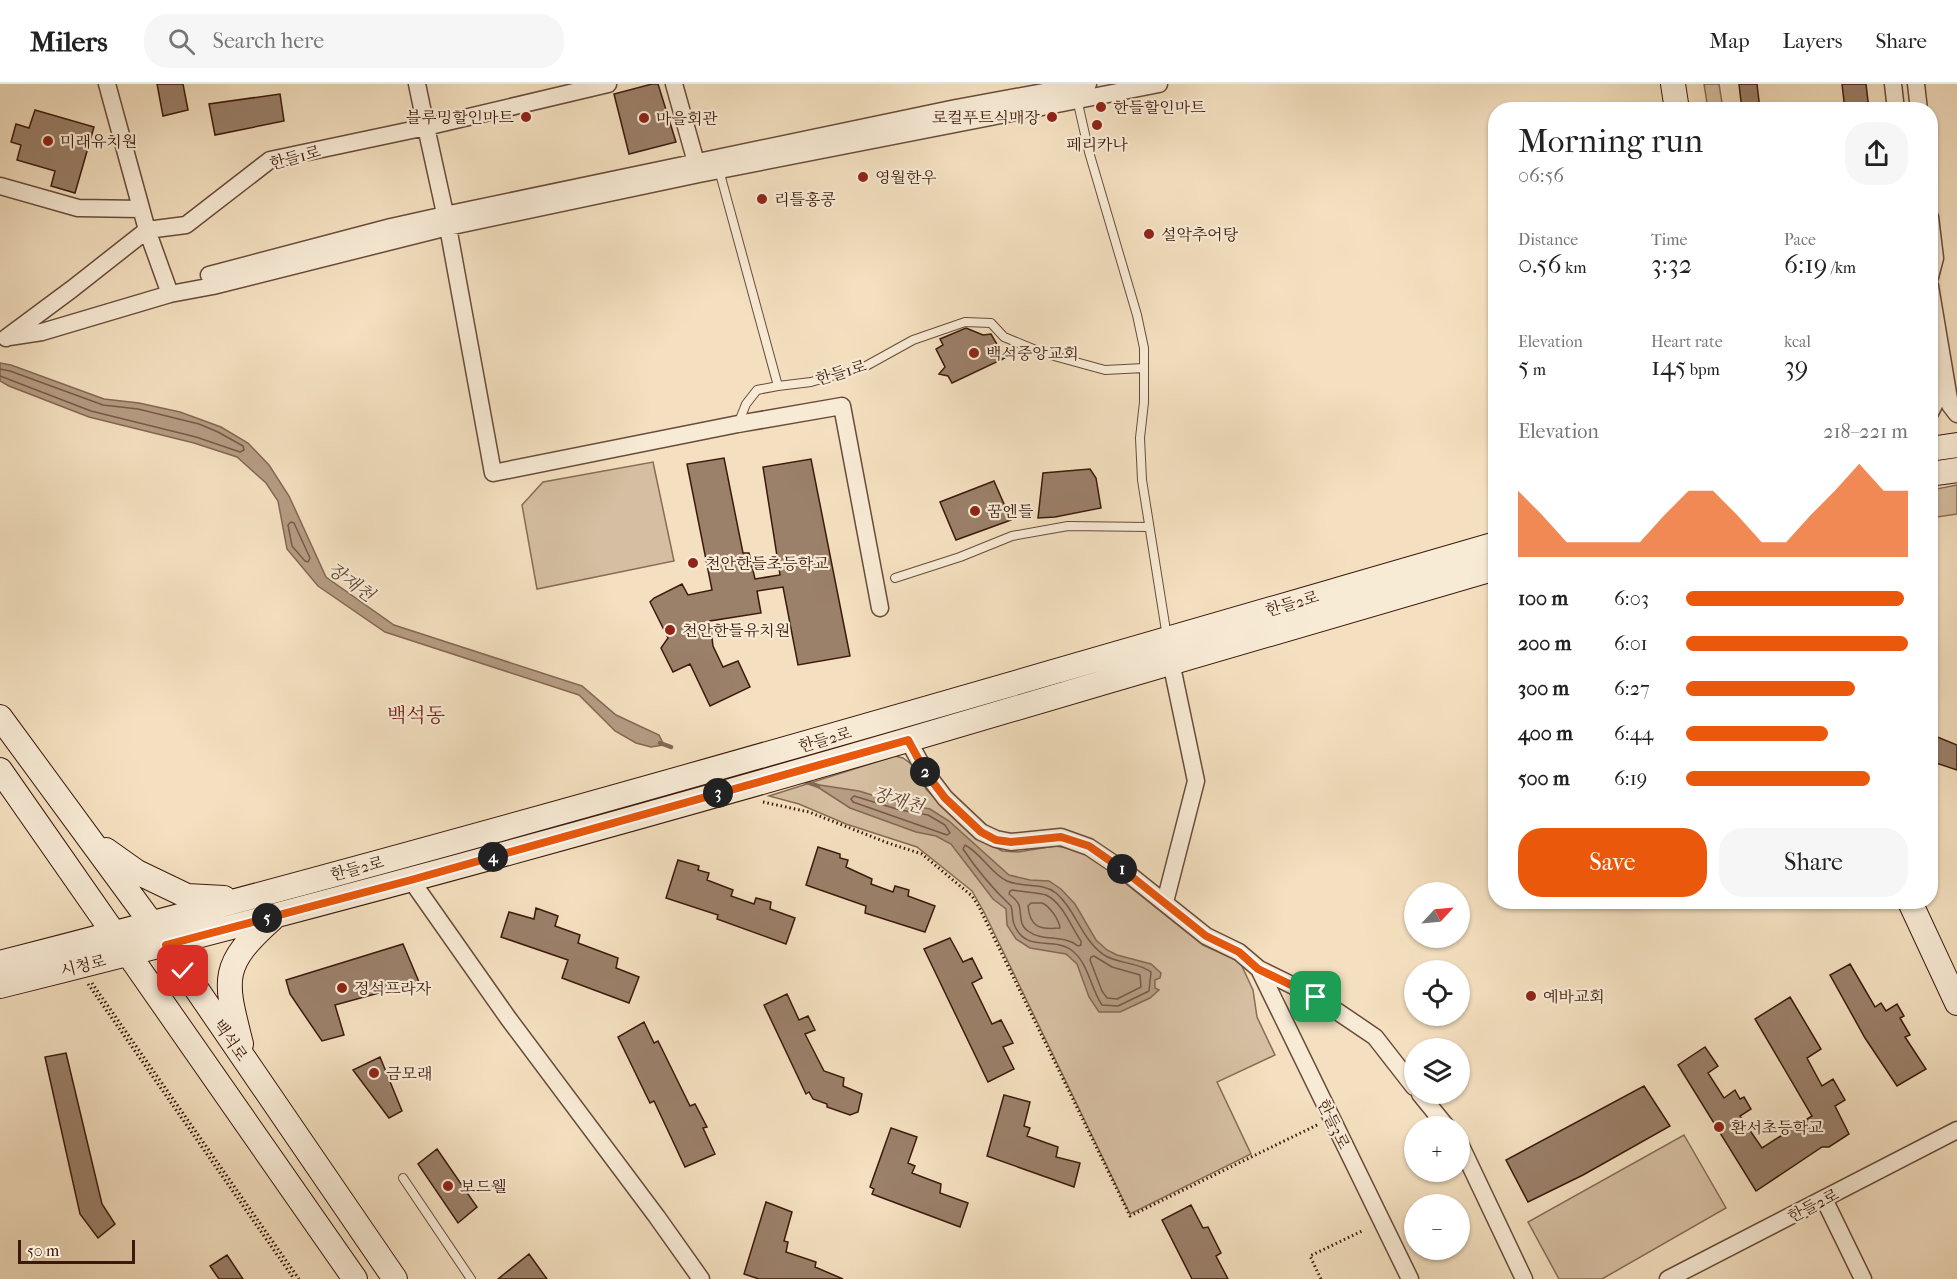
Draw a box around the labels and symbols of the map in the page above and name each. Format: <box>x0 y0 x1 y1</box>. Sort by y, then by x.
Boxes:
place label: 한들할인마트 <box>1113 98 1206 117</box>
marker: 한들할인마트 <box>1094 100 1108 114</box>
place label: 블루밍할인마트 <box>406 108 515 127</box>
place label: 로컬푸트식매장 <box>932 108 1041 127</box>
place label: 마을회관 <box>656 109 718 128</box>
marker: 블루밍할인마트 <box>519 110 533 124</box>
marker: 로컬푸트식매장 <box>1045 110 1059 124</box>
marker: 마을회관 <box>637 111 651 125</box>
marker: 페리카나 <box>1090 118 1104 132</box>
place label: 미래유치원 <box>60 132 137 151</box>
marker: 미래유치원 <box>41 134 55 148</box>
place label: 페리카나 <box>1066 135 1128 154</box>
street label: 한들1로 <box>268 141 323 173</box>
place label: 영월한우 <box>875 168 937 187</box>
marker: 영월한우 <box>856 170 870 184</box>
place label: 리틀홍콩 <box>774 190 836 209</box>
marker: 리틀홍콩 <box>755 192 769 206</box>
place label: 설악추어탕 <box>1161 225 1239 244</box>
marker: 설악추어탕 <box>1142 227 1156 241</box>
place label: 백석중앙교회 <box>986 344 1079 363</box>
marker: 백석중앙교회 <box>967 346 981 360</box>
street label: 한들1로 <box>813 356 869 389</box>
place label: 꿈엔들 <box>987 502 1034 521</box>
marker: 꿈엔들 <box>968 504 982 518</box>
place label: 천안한들초등학교 <box>705 554 829 573</box>
marker: 천안한들초등학교 <box>686 556 700 570</box>
water label: 장재천 <box>323 559 379 607</box>
street label: 한들2로 <box>1263 587 1322 620</box>
place label: 천안한들유치원 <box>682 621 790 640</box>
marker: 천안한들유치원 <box>663 623 677 637</box>
district label: 백석동 <box>387 704 445 727</box>
street label: 한들2로 <box>796 723 855 756</box>
pin: 2 <box>910 757 940 787</box>
pin: 3 <box>703 778 733 808</box>
water label: 장재천 <box>870 783 927 818</box>
pin: 4 <box>478 842 508 872</box>
street label: 한들2로 <box>328 852 386 885</box>
pin: 1 <box>1107 854 1137 884</box>
north arrow <box>1404 882 1470 948</box>
pin: 5 <box>252 903 282 933</box>
pin <box>157 945 208 996</box>
street label: 시청로 <box>58 951 108 980</box>
pin <box>1290 971 1341 1022</box>
place label: 정석프라자 <box>354 979 432 998</box>
marker: 정석프라자 <box>335 981 349 995</box>
place label: 예바교회 <box>1543 987 1605 1006</box>
marker: 예바교회 <box>1524 989 1538 1003</box>
street label: 백석로 <box>210 1016 252 1065</box>
place label: 금모래 <box>386 1064 432 1083</box>
marker: 금모래 <box>367 1066 381 1080</box>
street label: 한들3로 <box>1313 1096 1354 1153</box>
place label: 환서초등학교 <box>1731 1118 1824 1137</box>
marker: 환서초등학교 <box>1712 1120 1726 1134</box>
place label: 보드웰 <box>460 1177 506 1196</box>
marker: 보드웰 <box>441 1179 455 1193</box>
street label: 한들2로 <box>1785 1184 1842 1226</box>
scale bar <box>18 1237 135 1264</box>

